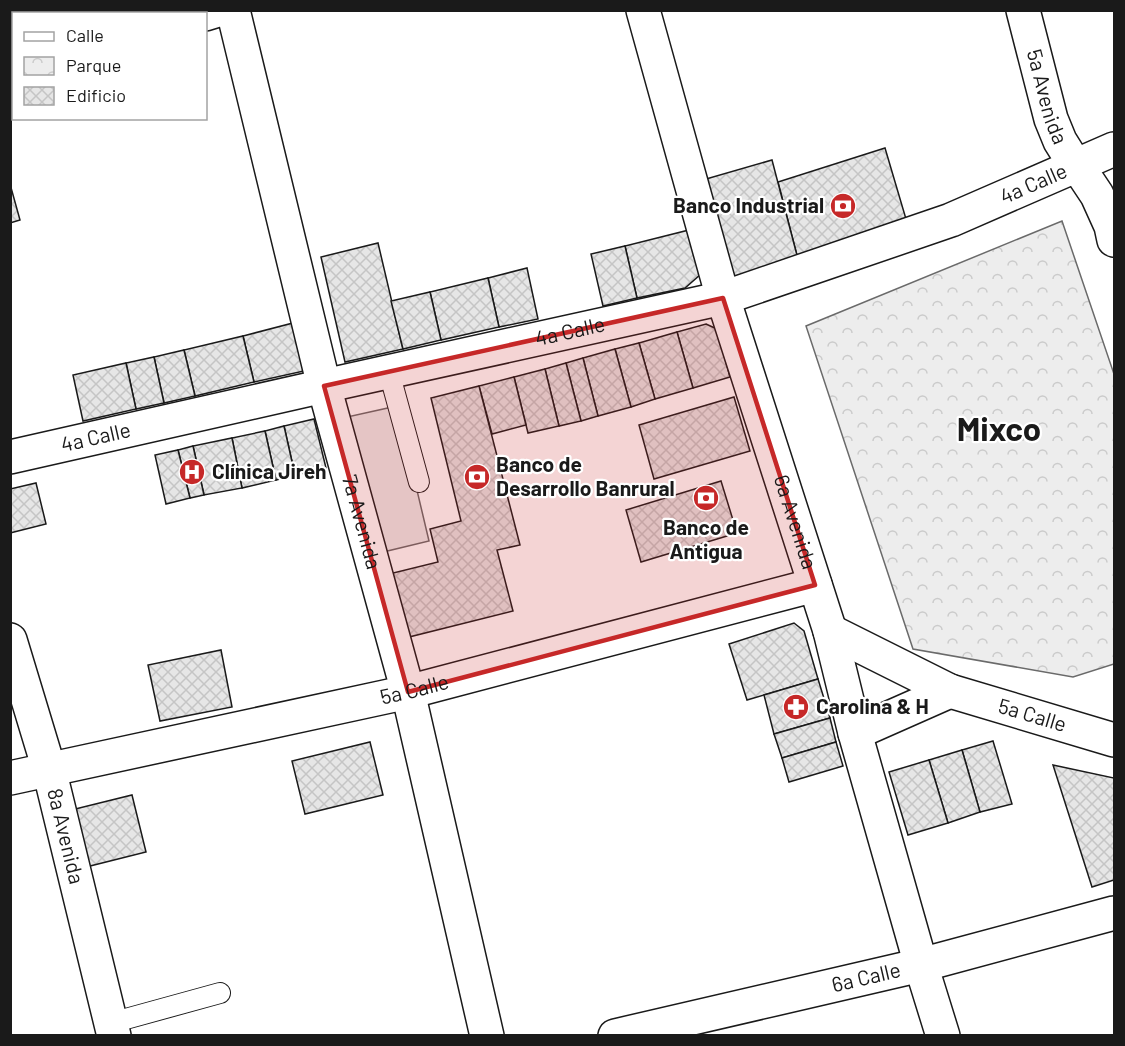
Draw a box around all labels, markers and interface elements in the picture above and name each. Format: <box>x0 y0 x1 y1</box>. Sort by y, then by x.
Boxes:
legend <box>12 12 207 120</box>
text: Calle <box>66 24 104 46</box>
street label: 5a Avenida <box>1023 46 1074 147</box>
text: Parque <box>66 54 121 76</box>
text: Edificio <box>66 84 126 106</box>
street label: 4a Calle <box>996 157 1070 208</box>
bank icon: Banco Industrial <box>828 191 858 221</box>
place label: Banco Industrial <box>673 192 824 217</box>
street label: 4a Calle <box>533 310 607 350</box>
district label: Mixco <box>957 408 1041 448</box>
street label: 4a Calle <box>58 416 133 456</box>
place label: Banco de Desarrollo Banrural <box>496 451 675 500</box>
hospital icon: Clínica Jireh <box>177 457 207 487</box>
place label: Clínica Jireh <box>212 458 327 483</box>
bank icon: Banco de Desarrollo Banrural <box>462 462 492 492</box>
street label: 6a Avenida <box>770 471 823 572</box>
street label: 7a Avenida <box>338 472 388 572</box>
bank icon: Banco de Antigua <box>691 483 721 513</box>
place label: Banco de Antigua <box>663 514 749 563</box>
street label: 5a Calle <box>378 668 451 709</box>
pharmacy icon: Carolina & H <box>781 692 811 722</box>
street label: 5a Calle <box>996 692 1070 736</box>
place label: Carolina & H <box>816 693 929 718</box>
street label: 8a Avenida <box>43 785 91 886</box>
street label: 6a Calle <box>829 956 903 996</box>

